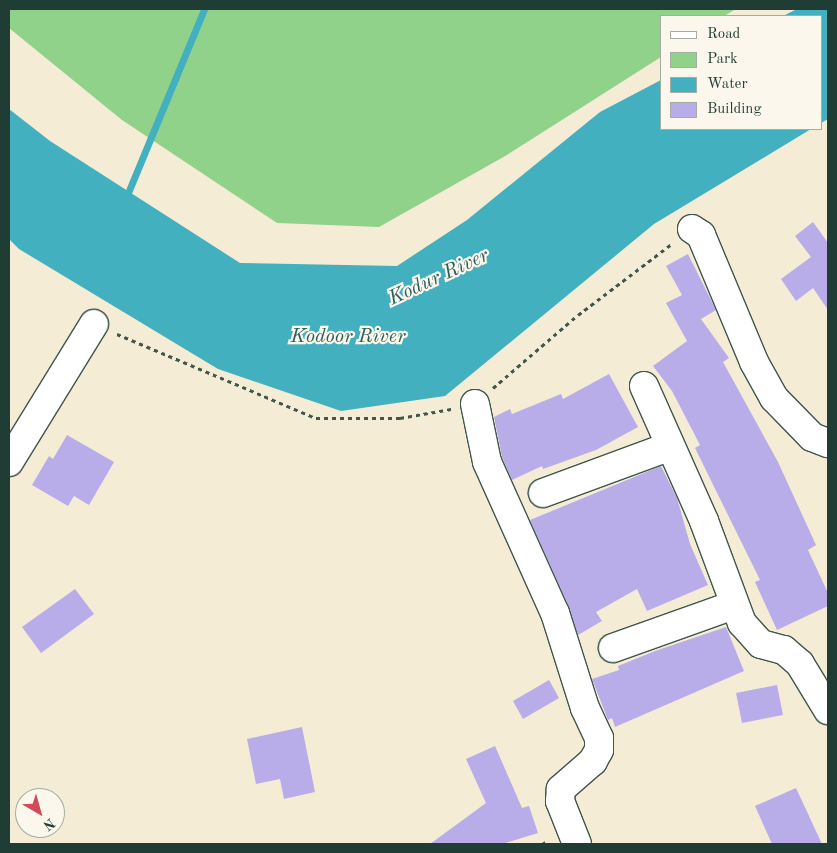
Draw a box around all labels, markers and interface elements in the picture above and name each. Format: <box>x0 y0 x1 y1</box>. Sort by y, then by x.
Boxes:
legend <box>660 15 822 130</box>
text: Road <box>707 27 740 42</box>
text: Park <box>707 52 738 67</box>
text: Water <box>707 77 748 92</box>
text: Building <box>707 102 762 117</box>
water label: Kodur River <box>385 244 493 312</box>
water label: Kodoor River <box>291 325 405 349</box>
north arrow <box>15 788 65 838</box>
text: N <box>40 815 57 833</box>

